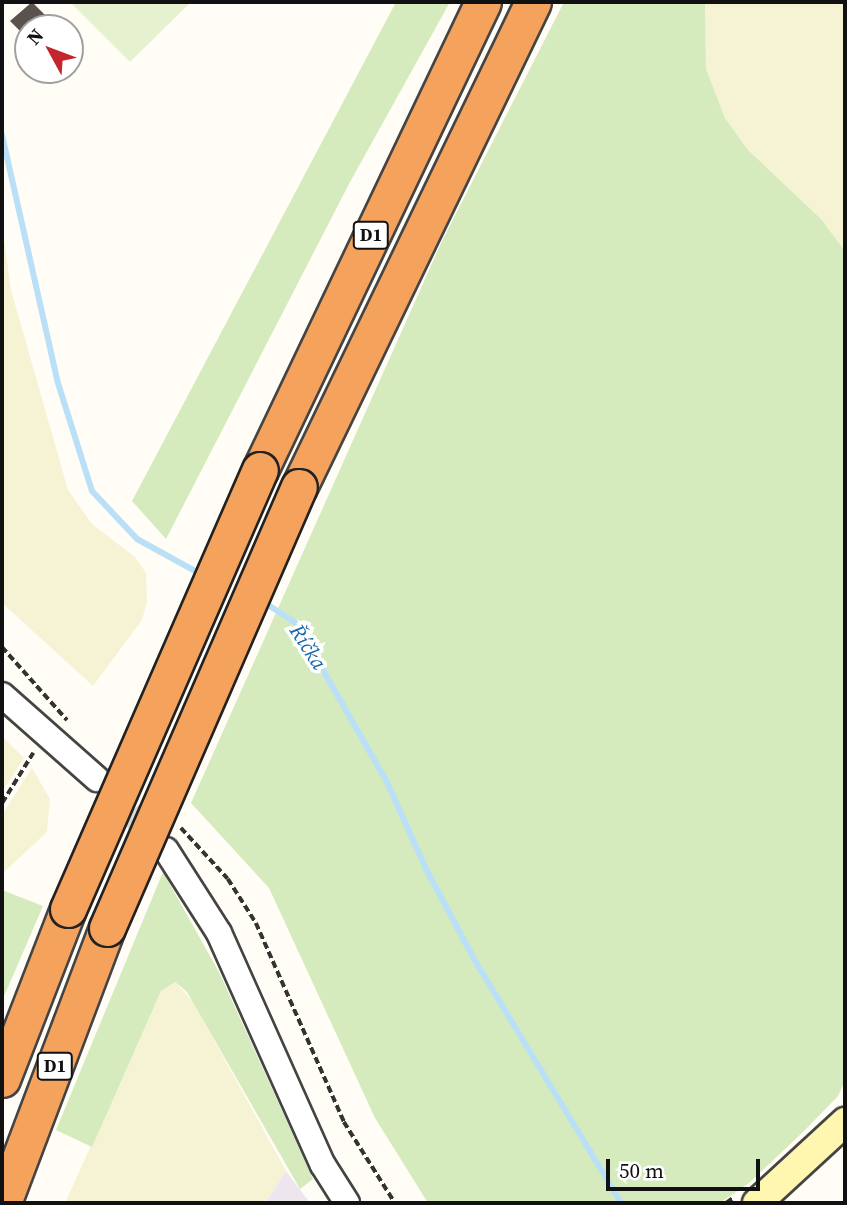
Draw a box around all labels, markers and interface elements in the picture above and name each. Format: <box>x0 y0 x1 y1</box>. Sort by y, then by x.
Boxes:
north arrow <box>14 14 84 84</box>
text: N <box>20 23 49 50</box>
road number: D1 <box>352 220 390 249</box>
water label: Říčka <box>284 620 332 674</box>
road number: D1 <box>36 1051 74 1080</box>
scale bar <box>609 1146 763 1190</box>
text: 50 m <box>619 1156 664 1185</box>

